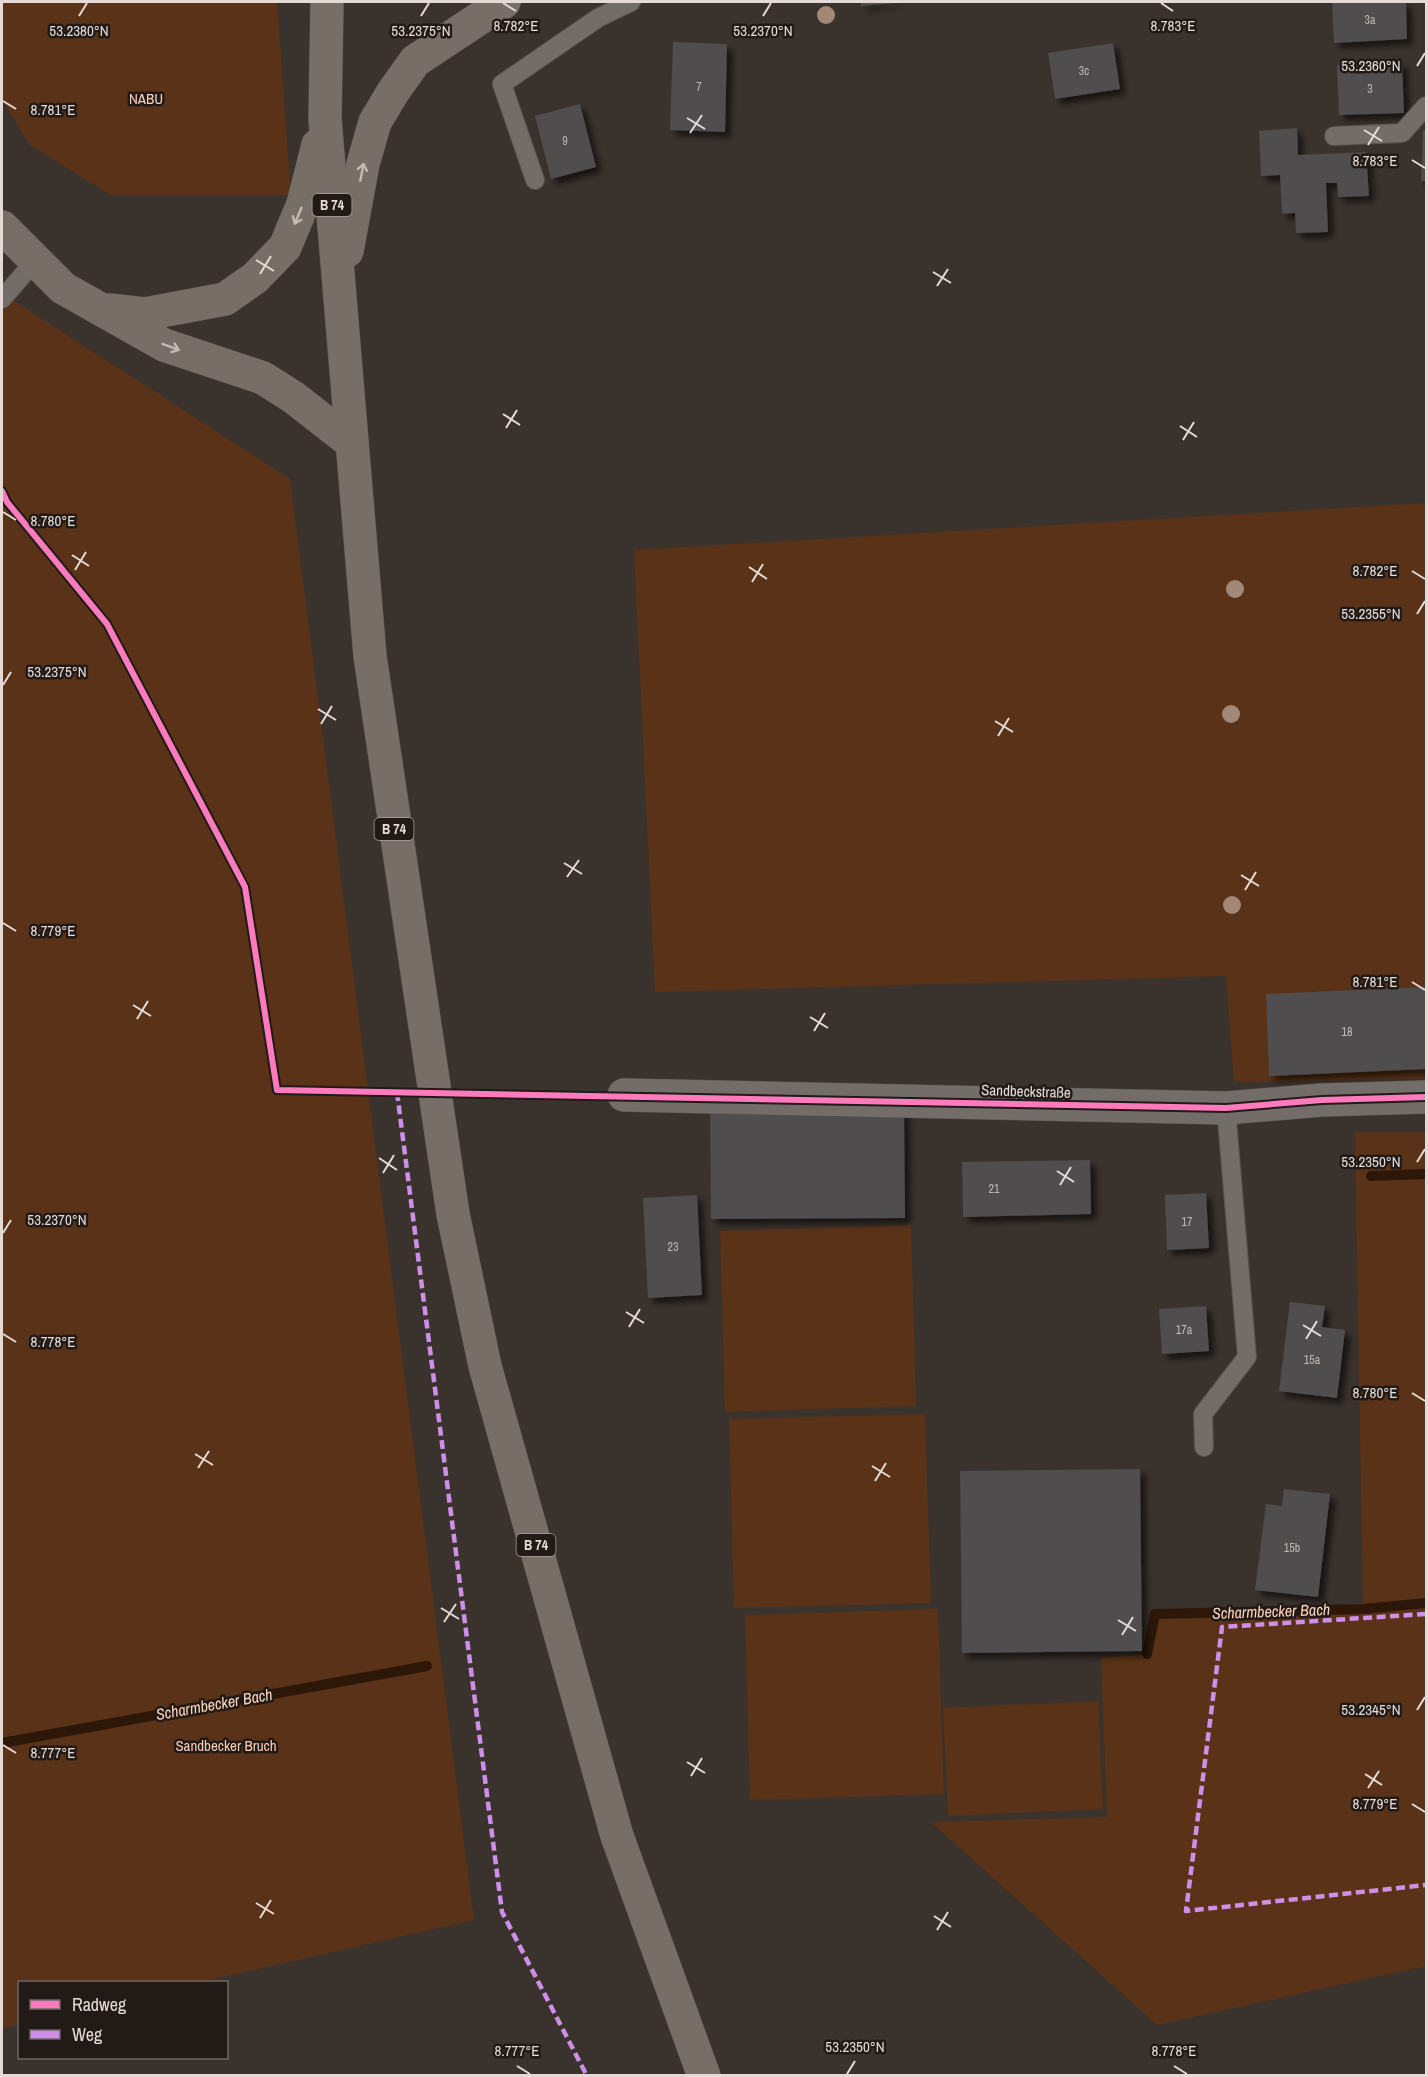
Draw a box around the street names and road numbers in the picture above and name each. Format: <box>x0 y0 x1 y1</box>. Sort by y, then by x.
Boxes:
road number: B 74 <box>312 194 352 216</box>
road number: B 74 <box>374 818 414 840</box>
street label: Sandbeckstraße <box>981 1079 1071 1103</box>
road number: B 74 <box>516 1534 556 1556</box>

